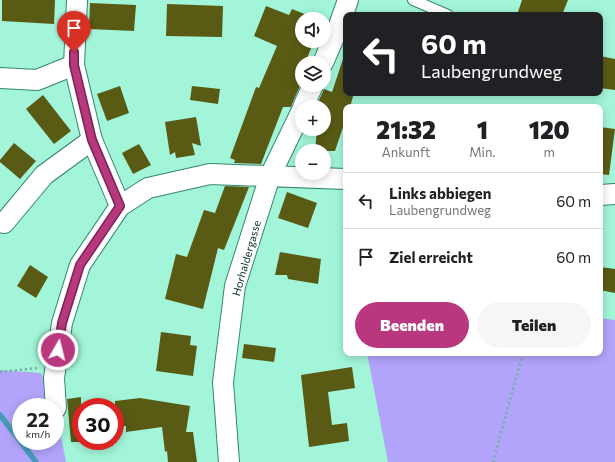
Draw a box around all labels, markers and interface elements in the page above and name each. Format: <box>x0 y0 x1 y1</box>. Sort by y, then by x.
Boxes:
pin <box>57 11 91 52</box>
map controls <box>295 12 331 180</box>
button: sound <box>295 12 331 48</box>
icon: arrive <box>63 17 85 39</box>
text: 60 m <box>421 26 487 60</box>
icon: left <box>355 28 407 80</box>
button: layers <box>295 56 331 92</box>
text: Laubengrundweg <box>421 60 562 82</box>
button: + <box>295 100 331 136</box>
text: 21:32 <box>376 115 436 144</box>
text: 1 <box>477 115 488 144</box>
text: 120 <box>529 115 570 144</box>
button: − <box>295 144 331 180</box>
text: Ankunft <box>382 144 430 160</box>
text: Min. <box>469 144 495 160</box>
text: m <box>544 144 555 160</box>
text: Links abbiegen <box>389 184 491 202</box>
icon: left <box>355 190 377 212</box>
text: 60 m <box>556 192 591 210</box>
text: Laubengrundweg <box>389 202 491 218</box>
street label: Horhaldergasse <box>229 219 263 297</box>
icon: arrive <box>355 246 377 268</box>
text: Ziel erreicht <box>389 248 473 266</box>
text: 60 m <box>556 248 591 266</box>
button: Beenden <box>355 302 469 348</box>
button: Teilen <box>477 302 591 348</box>
position arrow <box>37 329 79 371</box>
speed limit sign: 30 <box>72 398 124 450</box>
text: 22 <box>27 407 49 431</box>
text: km/h <box>26 428 50 440</box>

